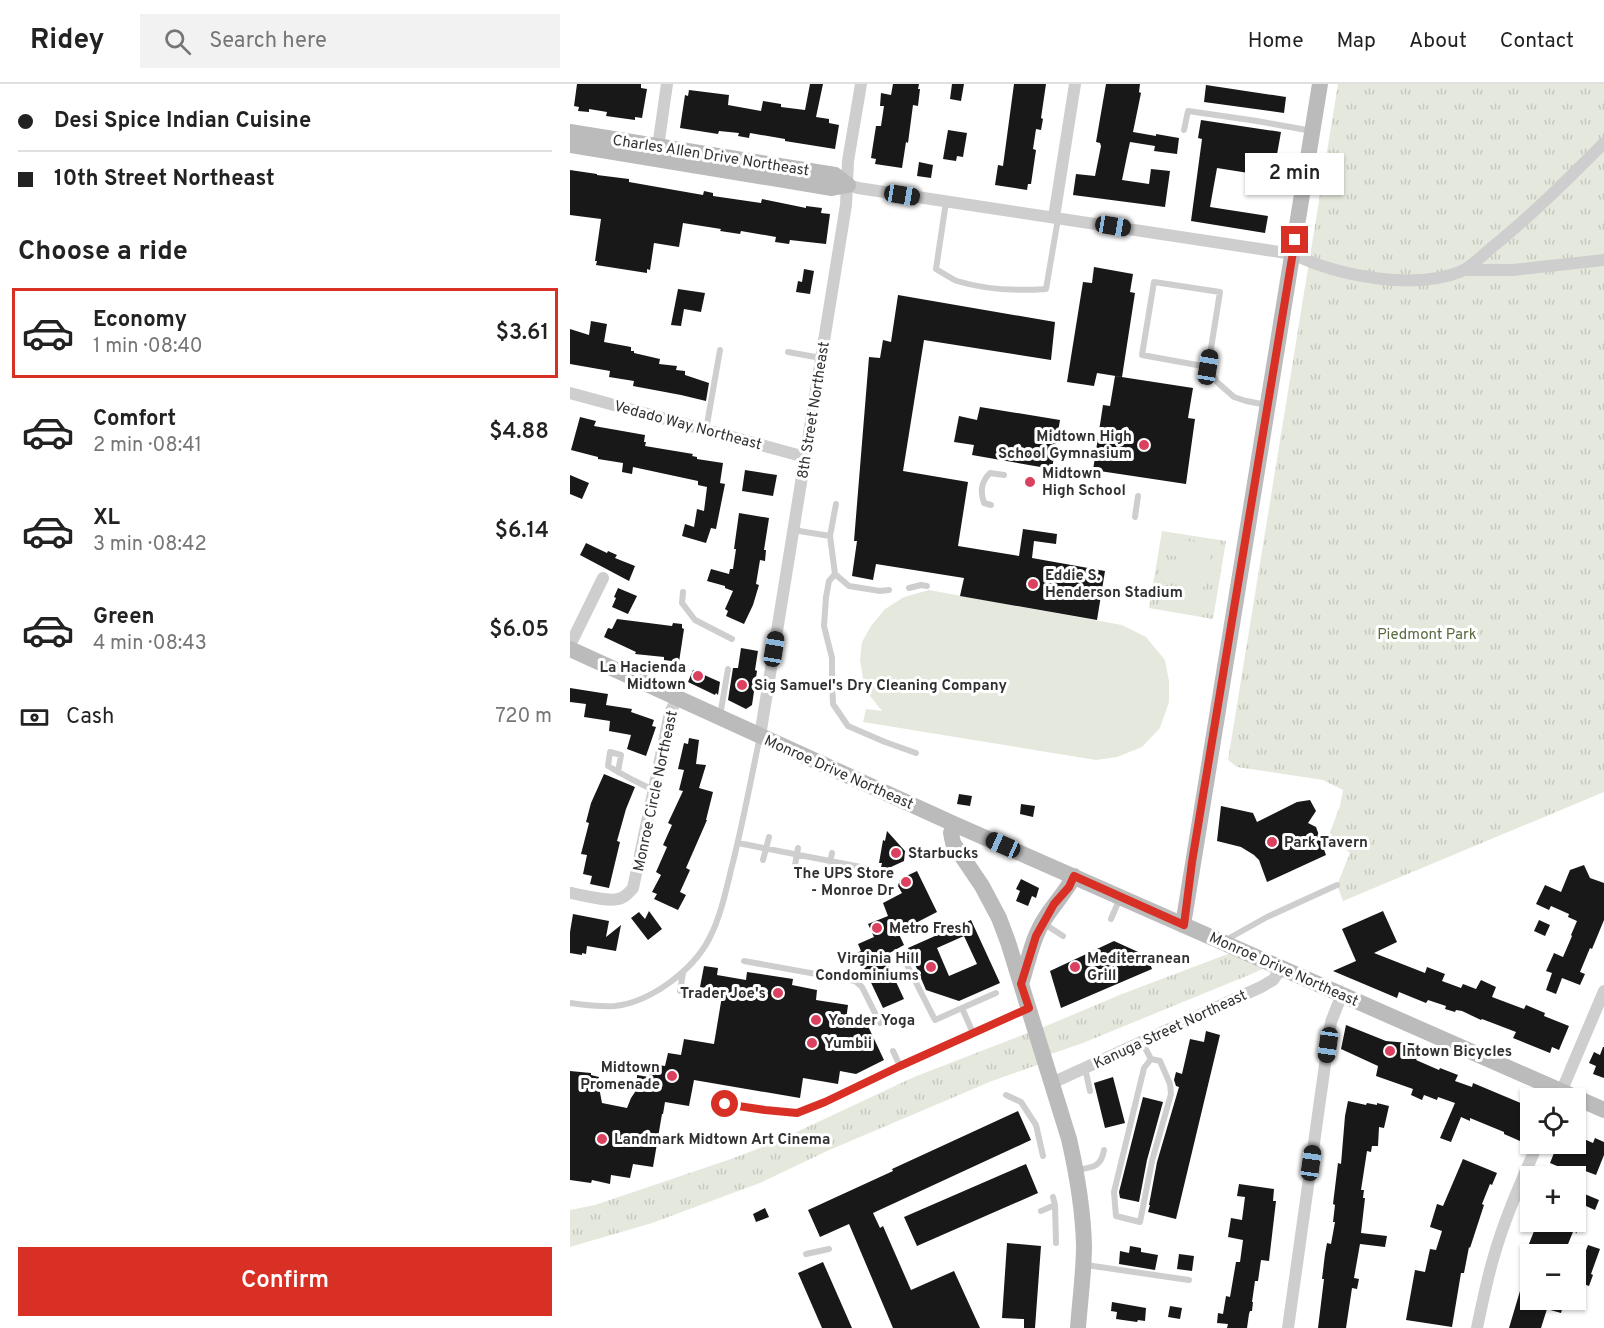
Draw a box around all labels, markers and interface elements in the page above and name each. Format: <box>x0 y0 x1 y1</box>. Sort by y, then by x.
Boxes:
search box <box>140 14 560 68</box>
text: Ridey <box>30 23 104 59</box>
icon: search <box>161 25 194 58</box>
text: Search here <box>209 28 327 55</box>
text: Home <box>1248 28 1304 55</box>
text: Map <box>1337 28 1376 55</box>
text: About <box>1409 28 1467 55</box>
text: Contact <box>1500 28 1574 55</box>
text: Desi Spice Indian Cuisine <box>54 108 311 135</box>
street label: Charles Allen Drive Northeast <box>611 132 810 181</box>
callout: 2 min <box>1246 153 1344 195</box>
text: 2 min <box>1269 161 1320 187</box>
text: 10th Street Northeast <box>54 166 275 193</box>
car <box>883 183 921 207</box>
car <box>1094 214 1132 238</box>
route end <box>1281 226 1308 253</box>
text: Choose a ride <box>18 235 188 269</box>
icon: car <box>21 306 75 360</box>
text: Economy <box>93 307 187 334</box>
text: $3.61 <box>496 320 549 347</box>
text: 1 min · 08:40 <box>93 334 203 360</box>
street label: 8th Street Northeast <box>794 340 835 480</box>
car <box>1196 348 1220 386</box>
street label: Vedado Way Northeast <box>612 398 764 455</box>
icon: car <box>21 405 75 459</box>
text: Comfort <box>93 406 176 433</box>
text: $4.88 <box>489 419 549 446</box>
place label: Midtown High School Gymnasium <box>998 428 1132 464</box>
text: 2 min · 08:41 <box>93 433 202 459</box>
marker: Midtown High School Gymnasium <box>1137 438 1151 452</box>
place label: Midtown High School <box>1042 465 1126 501</box>
marker: Midtown High School <box>1023 475 1037 489</box>
icon: car <box>21 504 75 558</box>
text: XL <box>93 505 120 532</box>
text: $6.14 <box>495 518 549 545</box>
text: 3 min · 08:42 <box>93 532 207 558</box>
place label: Eddie S. Henderson Stadium <box>1045 567 1183 603</box>
marker: Eddie S. Henderson Stadium <box>1026 577 1040 591</box>
icon: car <box>21 603 75 657</box>
text: Green <box>93 604 155 631</box>
text: $6.05 <box>489 617 549 644</box>
park label: Piedmont Park <box>1377 626 1477 645</box>
car <box>762 630 786 668</box>
text: 4 min · 08:43 <box>93 631 207 657</box>
place label: La Hacienda Midtown <box>599 659 686 695</box>
marker: La Hacienda Midtown <box>691 669 705 683</box>
place label: Sig Samuel's Dry Cleaning Company <box>754 677 1007 696</box>
marker: Sig Samuel's Dry Cleaning Company <box>735 678 749 692</box>
icon: cash <box>18 701 51 734</box>
text: Cash <box>66 704 115 731</box>
text: 720 m <box>495 704 552 730</box>
street label: Monroe Circle Northeast <box>630 709 683 874</box>
street label: Monroe Drive Northeast <box>761 732 916 815</box>
car <box>983 829 1023 861</box>
place label: Park Tavern <box>1284 834 1368 853</box>
marker: Park Tavern <box>1265 835 1279 849</box>
place label: Starbucks <box>908 845 978 864</box>
marker: Starbucks <box>889 846 903 860</box>
place label: The UPS Store - Monroe Dr <box>794 865 895 901</box>
marker: The UPS Store - Monroe Dr <box>899 875 913 889</box>
place label: Metro Fresh <box>889 920 971 939</box>
marker: Metro Fresh <box>870 921 884 935</box>
street label: Monroe Drive Northeast <box>1206 929 1361 1012</box>
place label: Virginia Hill Condominiums <box>815 950 919 986</box>
place label: Mediterranean Grill <box>1087 950 1190 986</box>
marker: Virginia Hill Condominiums <box>924 960 938 974</box>
marker: Mediterranean Grill <box>1068 960 1082 974</box>
place label: Trader Joe's <box>680 985 766 1004</box>
marker: Trader Joe's <box>771 986 785 1000</box>
street label: Kanuga Street Northeast <box>1091 986 1250 1074</box>
place label: Yonder Yoga <box>828 1012 915 1031</box>
marker: Yonder Yoga <box>809 1013 823 1027</box>
car <box>1317 1026 1339 1064</box>
place label: Yumbii <box>824 1035 872 1054</box>
marker: Yumbii <box>805 1036 819 1050</box>
place label: Intown Bicycles <box>1402 1043 1512 1062</box>
marker: Intown Bicycles <box>1383 1044 1397 1058</box>
place label: Midtown Promenade <box>580 1059 660 1095</box>
marker: Midtown Promenade <box>665 1069 679 1083</box>
map controls <box>1520 1088 1586 1310</box>
button: locate <box>1520 1088 1586 1154</box>
route start <box>711 1090 738 1117</box>
place label: Landmark Midtown Art Cinema <box>614 1131 830 1150</box>
marker: Landmark Midtown Art Cinema <box>595 1132 609 1146</box>
car <box>1300 1144 1322 1182</box>
button: + <box>1520 1166 1586 1232</box>
button: − <box>1520 1244 1586 1310</box>
button: Confirm <box>18 1247 552 1316</box>

